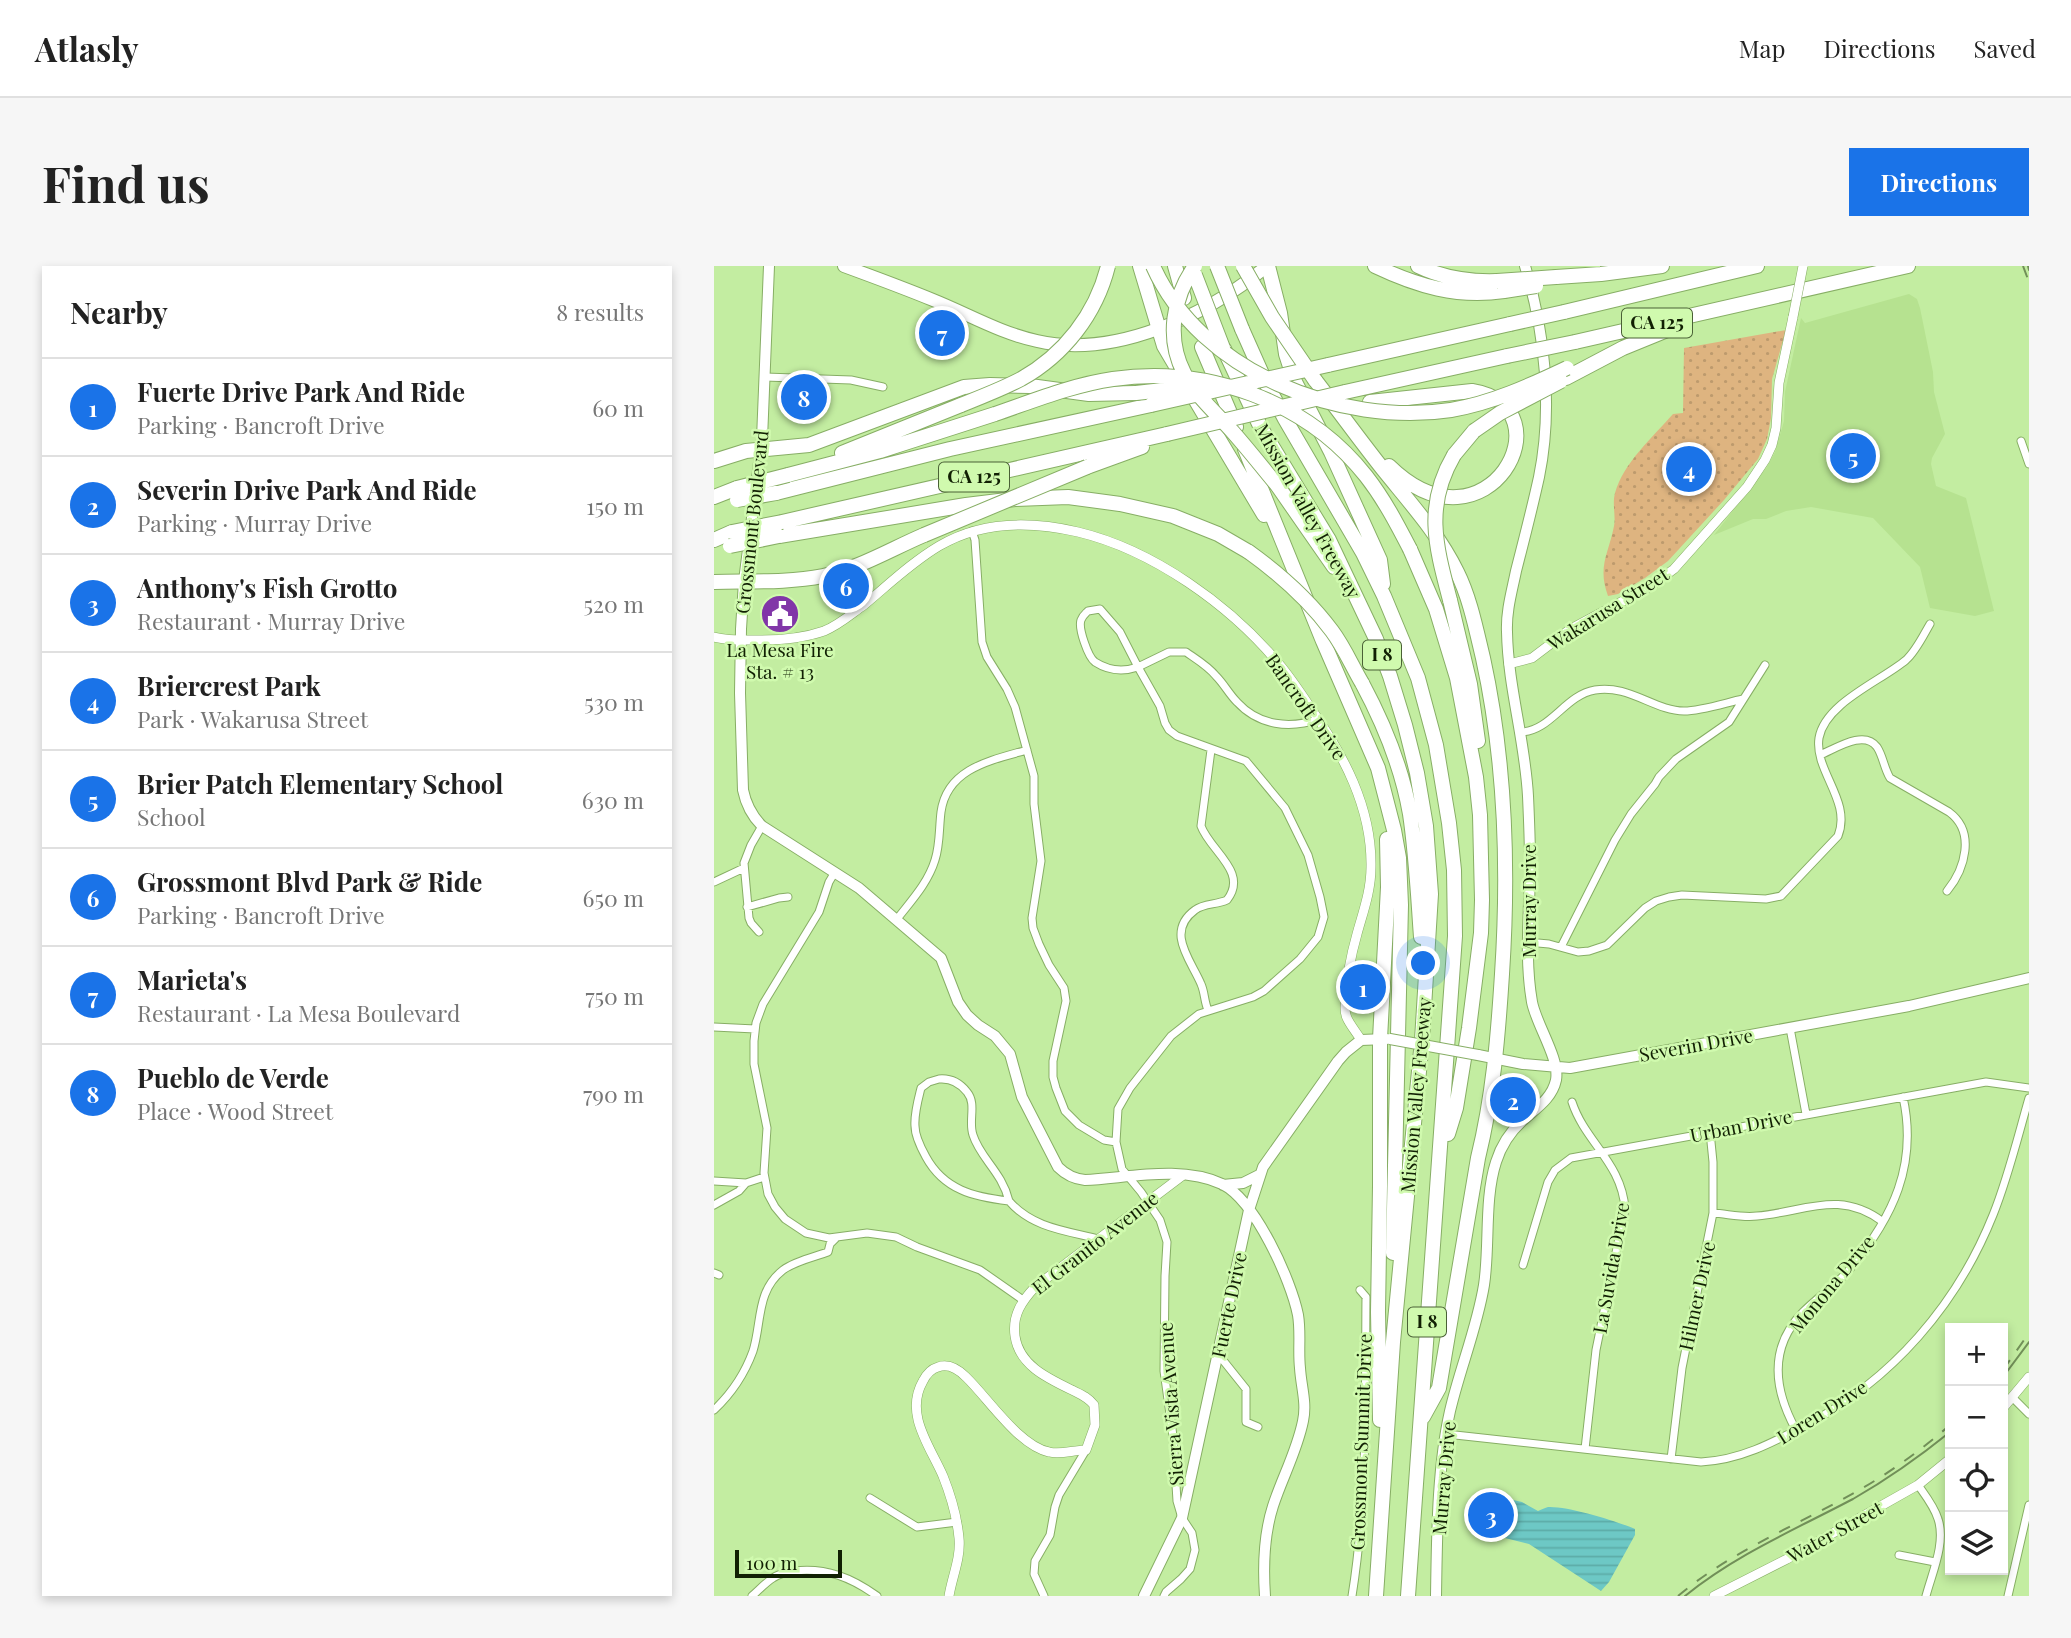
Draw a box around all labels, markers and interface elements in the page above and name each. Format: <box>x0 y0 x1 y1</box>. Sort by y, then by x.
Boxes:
text: Atlasly <box>35 26 139 70</box>
text: Map <box>1739 32 1785 64</box>
text: Directions <box>1823 32 1936 64</box>
text: Saved <box>1974 32 2036 64</box>
button: Directions <box>1849 148 2029 216</box>
text: Find us <box>42 150 210 215</box>
text: Nearby <box>70 292 168 332</box>
text: 8 results <box>556 296 644 327</box>
pin: 7 <box>919 307 965 359</box>
road number: CA 125 <box>1622 308 1692 338</box>
pin: 8 <box>781 371 827 423</box>
text: Fuerte Drive Park And Ride <box>137 374 465 409</box>
text: 1 <box>89 392 97 423</box>
text: 60 m <box>592 392 644 423</box>
text: Parking · Bancroft Drive <box>137 409 385 440</box>
street label: Mission Valley Freeway <box>1250 418 1368 603</box>
street label: Grossmont Boulevard <box>728 429 774 615</box>
pin: 5 <box>1830 430 1876 482</box>
pin: 4 <box>1666 443 1712 495</box>
road number: CA 125 <box>939 462 1009 492</box>
text: Severin Drive Park And Ride <box>137 472 477 507</box>
text: 2 <box>87 490 99 521</box>
text: 150 m <box>586 490 644 521</box>
text: Parking · Murray Drive <box>137 507 372 538</box>
pin: 6 <box>823 560 869 612</box>
street label: Wakarusa Street <box>1541 560 1673 656</box>
text: Anthony's Fish Grotto <box>137 570 398 605</box>
text: 3 <box>87 588 99 619</box>
text: 520 m <box>583 588 644 619</box>
public building icon: La Mesa Fire Sta. # 13 <box>759 593 801 635</box>
text: Restaurant · Murray Drive <box>137 605 405 636</box>
place label: La Mesa Fire Sta. # 13 <box>726 636 834 684</box>
road number: I 8 <box>1363 640 1401 670</box>
street label: Bancroft Drive <box>1261 648 1353 765</box>
text: Briercrest Park <box>137 668 321 703</box>
text: 4 <box>87 686 99 717</box>
text: 530 m <box>584 686 644 717</box>
text: Park · Wakarusa Street <box>137 703 368 734</box>
text: Brier Patch Elementary School <box>137 766 503 801</box>
text: 5 <box>88 784 98 815</box>
text: 630 m <box>582 784 644 815</box>
text: School <box>137 801 206 832</box>
street label: Murray Drive <box>1515 844 1541 958</box>
text: Grossmont Blvd Park & Ride <box>137 864 482 899</box>
text: 6 <box>87 882 99 913</box>
text: 650 m <box>583 882 644 913</box>
text: Parking · Bancroft Drive <box>137 899 385 930</box>
your location <box>1406 946 1440 980</box>
pin: 1 <box>1340 961 1386 1013</box>
text: Marieta's <box>137 962 247 997</box>
text: 7 <box>88 980 98 1011</box>
text: 750 m <box>585 980 644 1011</box>
street label: Mission Valley Freeway <box>1394 996 1437 1194</box>
text: Restaurant · La Mesa Boulevard <box>137 997 460 1028</box>
street label: Severin Drive <box>1637 1021 1755 1067</box>
text: Pueblo de Verde <box>137 1060 329 1095</box>
pin: 2 <box>1490 1074 1536 1126</box>
text: 8 <box>87 1078 99 1109</box>
text: 790 m <box>583 1078 644 1109</box>
text: Place · Wood Street <box>137 1095 333 1126</box>
street label: Urban Drive <box>1688 1102 1794 1148</box>
street label: El Granito Avenue <box>1026 1185 1163 1300</box>
street label: La Suvida Drive <box>1586 1200 1634 1335</box>
street label: Monona Drive <box>1783 1229 1880 1338</box>
street label: Hilmer Drive <box>1672 1239 1720 1353</box>
street label: Fuerte Drive <box>1204 1250 1252 1360</box>
road number: I 8 <box>1408 1308 1446 1336</box>
street label: Sierra Vista Avenue <box>1151 1321 1189 1487</box>
map controls <box>1945 1323 2008 1575</box>
button: + <box>1945 1323 2008 1386</box>
street label: Grossmont Summit Drive <box>1343 1333 1377 1551</box>
street label: Loren Drive <box>1771 1373 1872 1449</box>
button: − <box>1945 1386 2008 1449</box>
street label: Murray Drive <box>1425 1420 1461 1536</box>
button: locate <box>1945 1449 2008 1512</box>
pin: 3 <box>1468 1489 1514 1541</box>
street label: Water Street <box>1781 1494 1887 1569</box>
button: layers <box>1945 1512 2008 1575</box>
scale bar <box>735 1547 842 1579</box>
text: 100 m <box>746 1549 797 1575</box>

